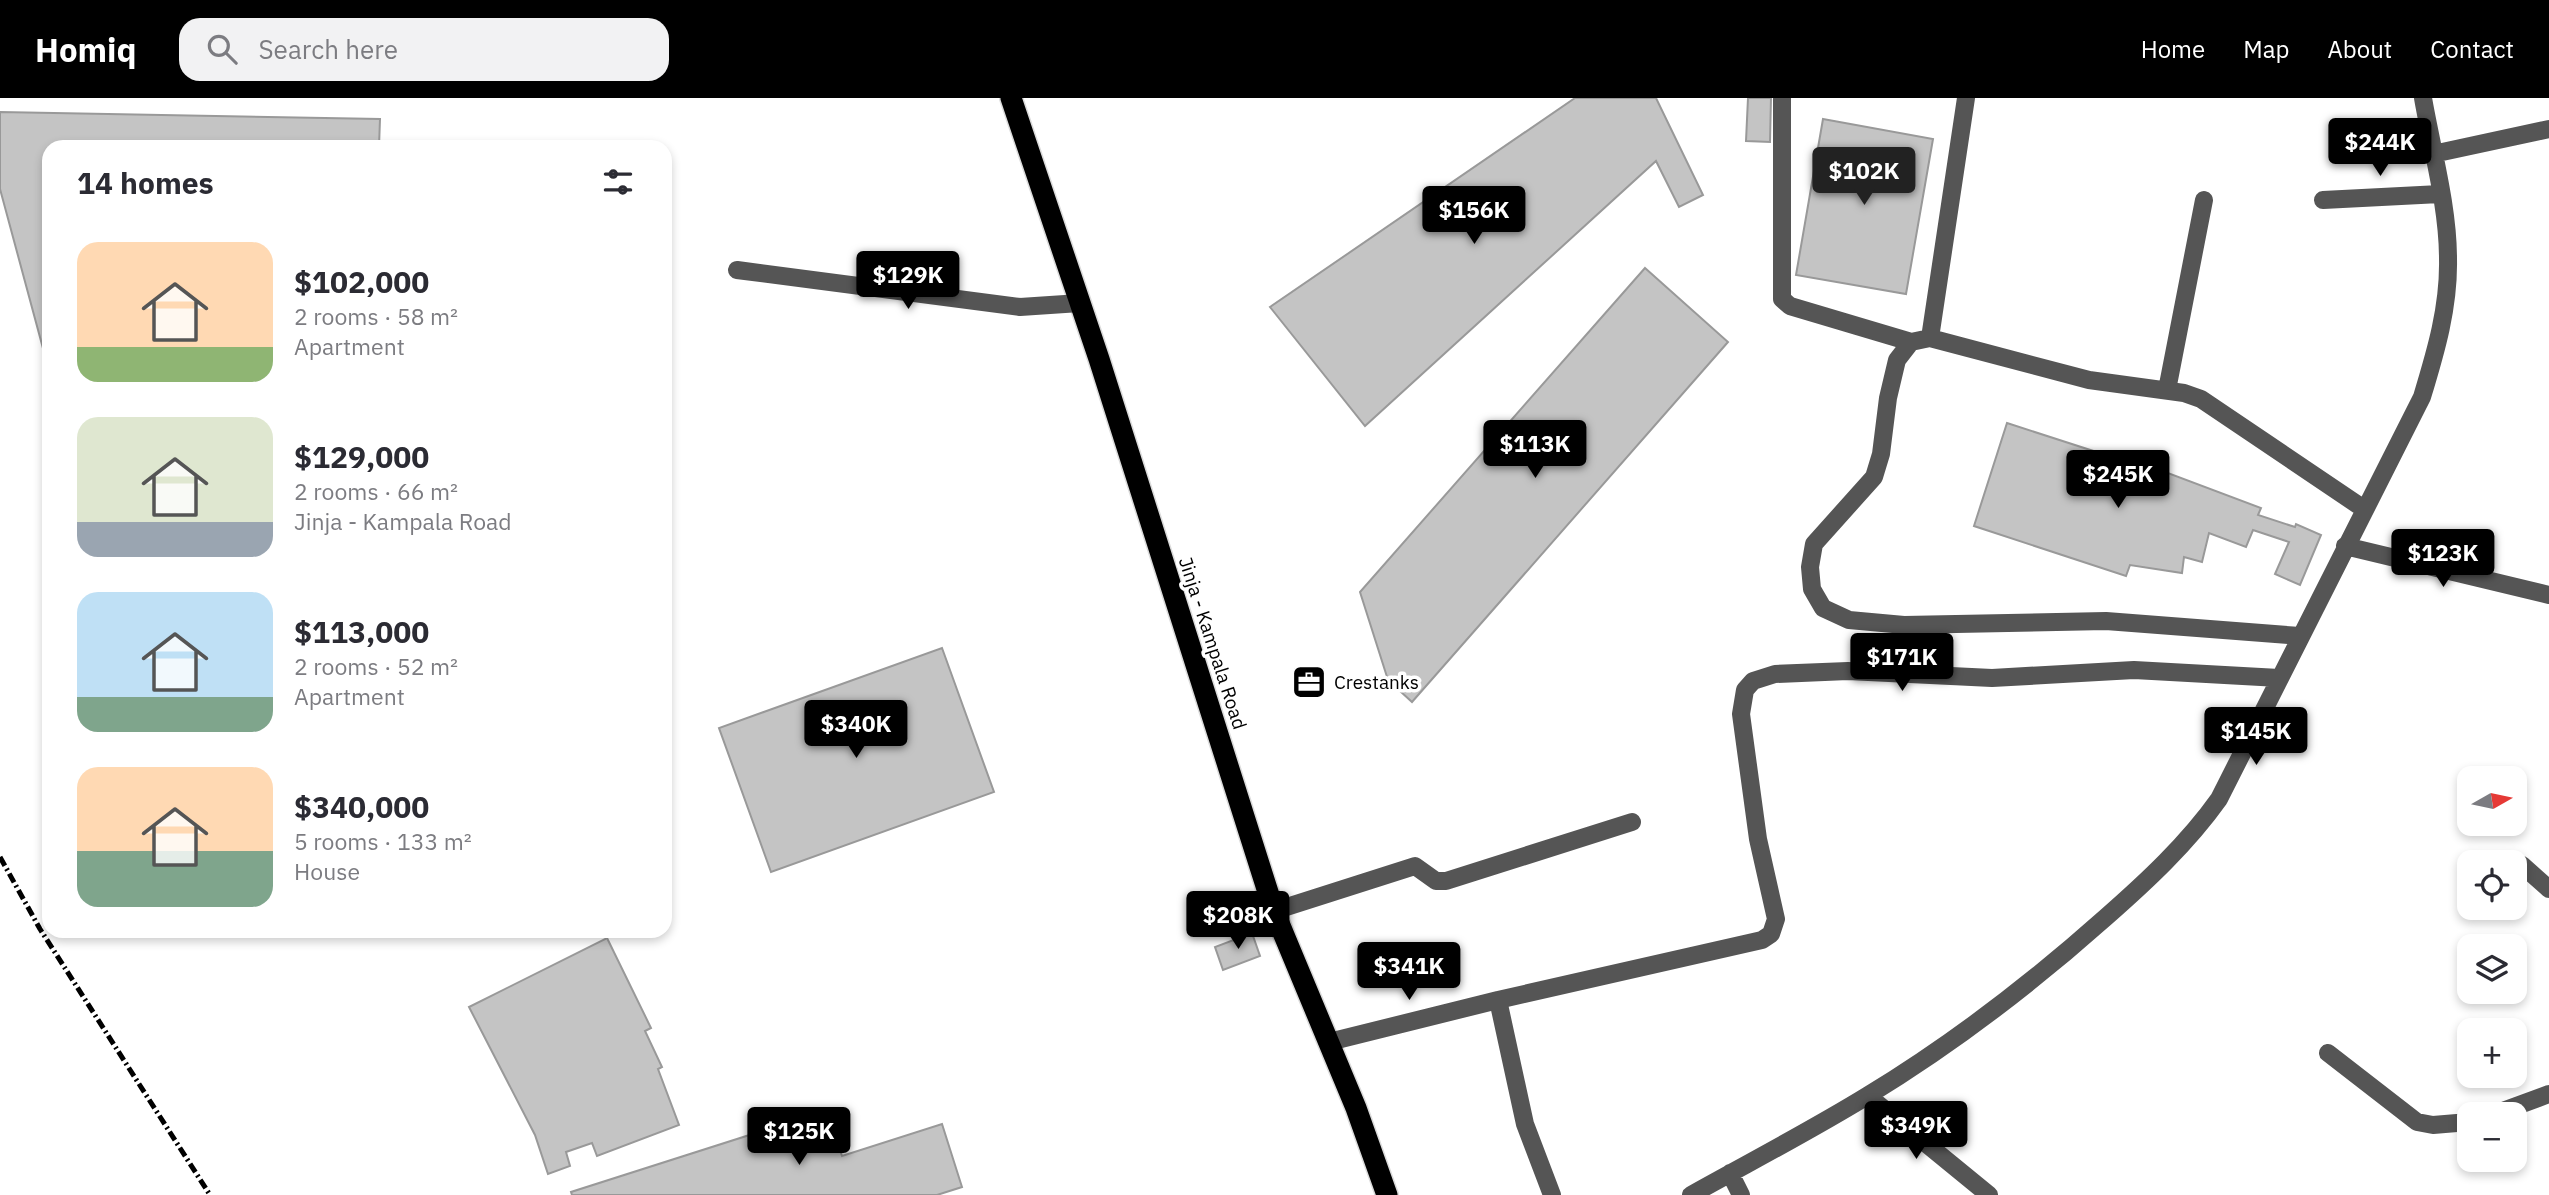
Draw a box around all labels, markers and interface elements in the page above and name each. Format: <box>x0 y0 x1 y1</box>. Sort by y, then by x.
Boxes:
search box <box>179 18 669 81</box>
text: Homiq <box>35 28 137 71</box>
icon: search <box>203 30 241 68</box>
text: Search here <box>259 32 398 66</box>
text: Home <box>2141 33 2205 65</box>
text: Map <box>2243 33 2289 65</box>
text: About <box>2327 33 2392 65</box>
text: Contact <box>2430 33 2514 65</box>
pin: $244K <box>2331 118 2429 178</box>
text: $244K <box>2344 126 2416 156</box>
pin: $102K <box>1815 148 1913 207</box>
text: $102K <box>1828 155 1900 185</box>
text: 14 homes <box>77 163 214 202</box>
icon: filters <box>599 163 637 201</box>
pin: $156K <box>1425 186 1523 246</box>
text: $156K <box>1438 194 1510 224</box>
pin: $129K <box>859 252 957 311</box>
text: $129K <box>872 259 944 289</box>
text: $102,000 <box>294 262 429 301</box>
icon: home <box>133 270 217 354</box>
text: 2 rooms · 58 m² <box>294 301 458 331</box>
text: Apartment <box>294 331 405 361</box>
pin: $113K <box>1486 420 1584 480</box>
text: $113K <box>1499 428 1571 458</box>
text: $129,000 <box>294 437 429 476</box>
icon: home <box>133 445 217 529</box>
pin: $245K <box>2069 450 2167 510</box>
text: $245K <box>2082 458 2154 488</box>
text: 2 rooms · 66 m² <box>294 476 458 506</box>
text: Jinja - Kampala Road <box>294 506 512 536</box>
pin: $123K <box>2394 530 2492 589</box>
text: $123K <box>2407 537 2479 567</box>
street label: Jinja - Kampala Road <box>1174 554 1252 732</box>
text: $113,000 <box>294 612 429 651</box>
icon: home <box>133 620 217 704</box>
pin: $171K <box>1853 634 1951 693</box>
text: $171K <box>1866 641 1938 671</box>
text: 2 rooms · 52 m² <box>294 651 458 681</box>
office icon: Crestanks <box>1290 663 1328 701</box>
place label: Crestanks <box>1334 670 1419 694</box>
text: Apartment <box>294 681 405 711</box>
pin: $340K <box>807 700 905 760</box>
text: $340K <box>820 708 892 738</box>
pin: $145K <box>2207 708 2305 767</box>
text: $145K <box>2220 715 2292 745</box>
north arrow <box>2457 766 2527 836</box>
map controls <box>2457 766 2527 1172</box>
text: $340,000 <box>294 787 429 826</box>
icon: home <box>133 795 217 879</box>
text: 5 rooms · 133 m² <box>294 826 472 856</box>
button: locate <box>2457 850 2527 920</box>
text: House <box>294 856 360 886</box>
pin: $208K <box>1189 892 1287 951</box>
text: $208K <box>1202 899 1274 929</box>
button: layers <box>2457 934 2527 1004</box>
pin: $341K <box>1360 942 1458 1002</box>
text: $341K <box>1373 950 1445 980</box>
button: + <box>2457 1018 2527 1088</box>
pin: $349K <box>1867 1102 1965 1161</box>
button: − <box>2457 1102 2527 1172</box>
pin: $125K <box>750 1108 848 1167</box>
text: $349K <box>1880 1109 1952 1139</box>
text: $125K <box>763 1115 835 1145</box>

